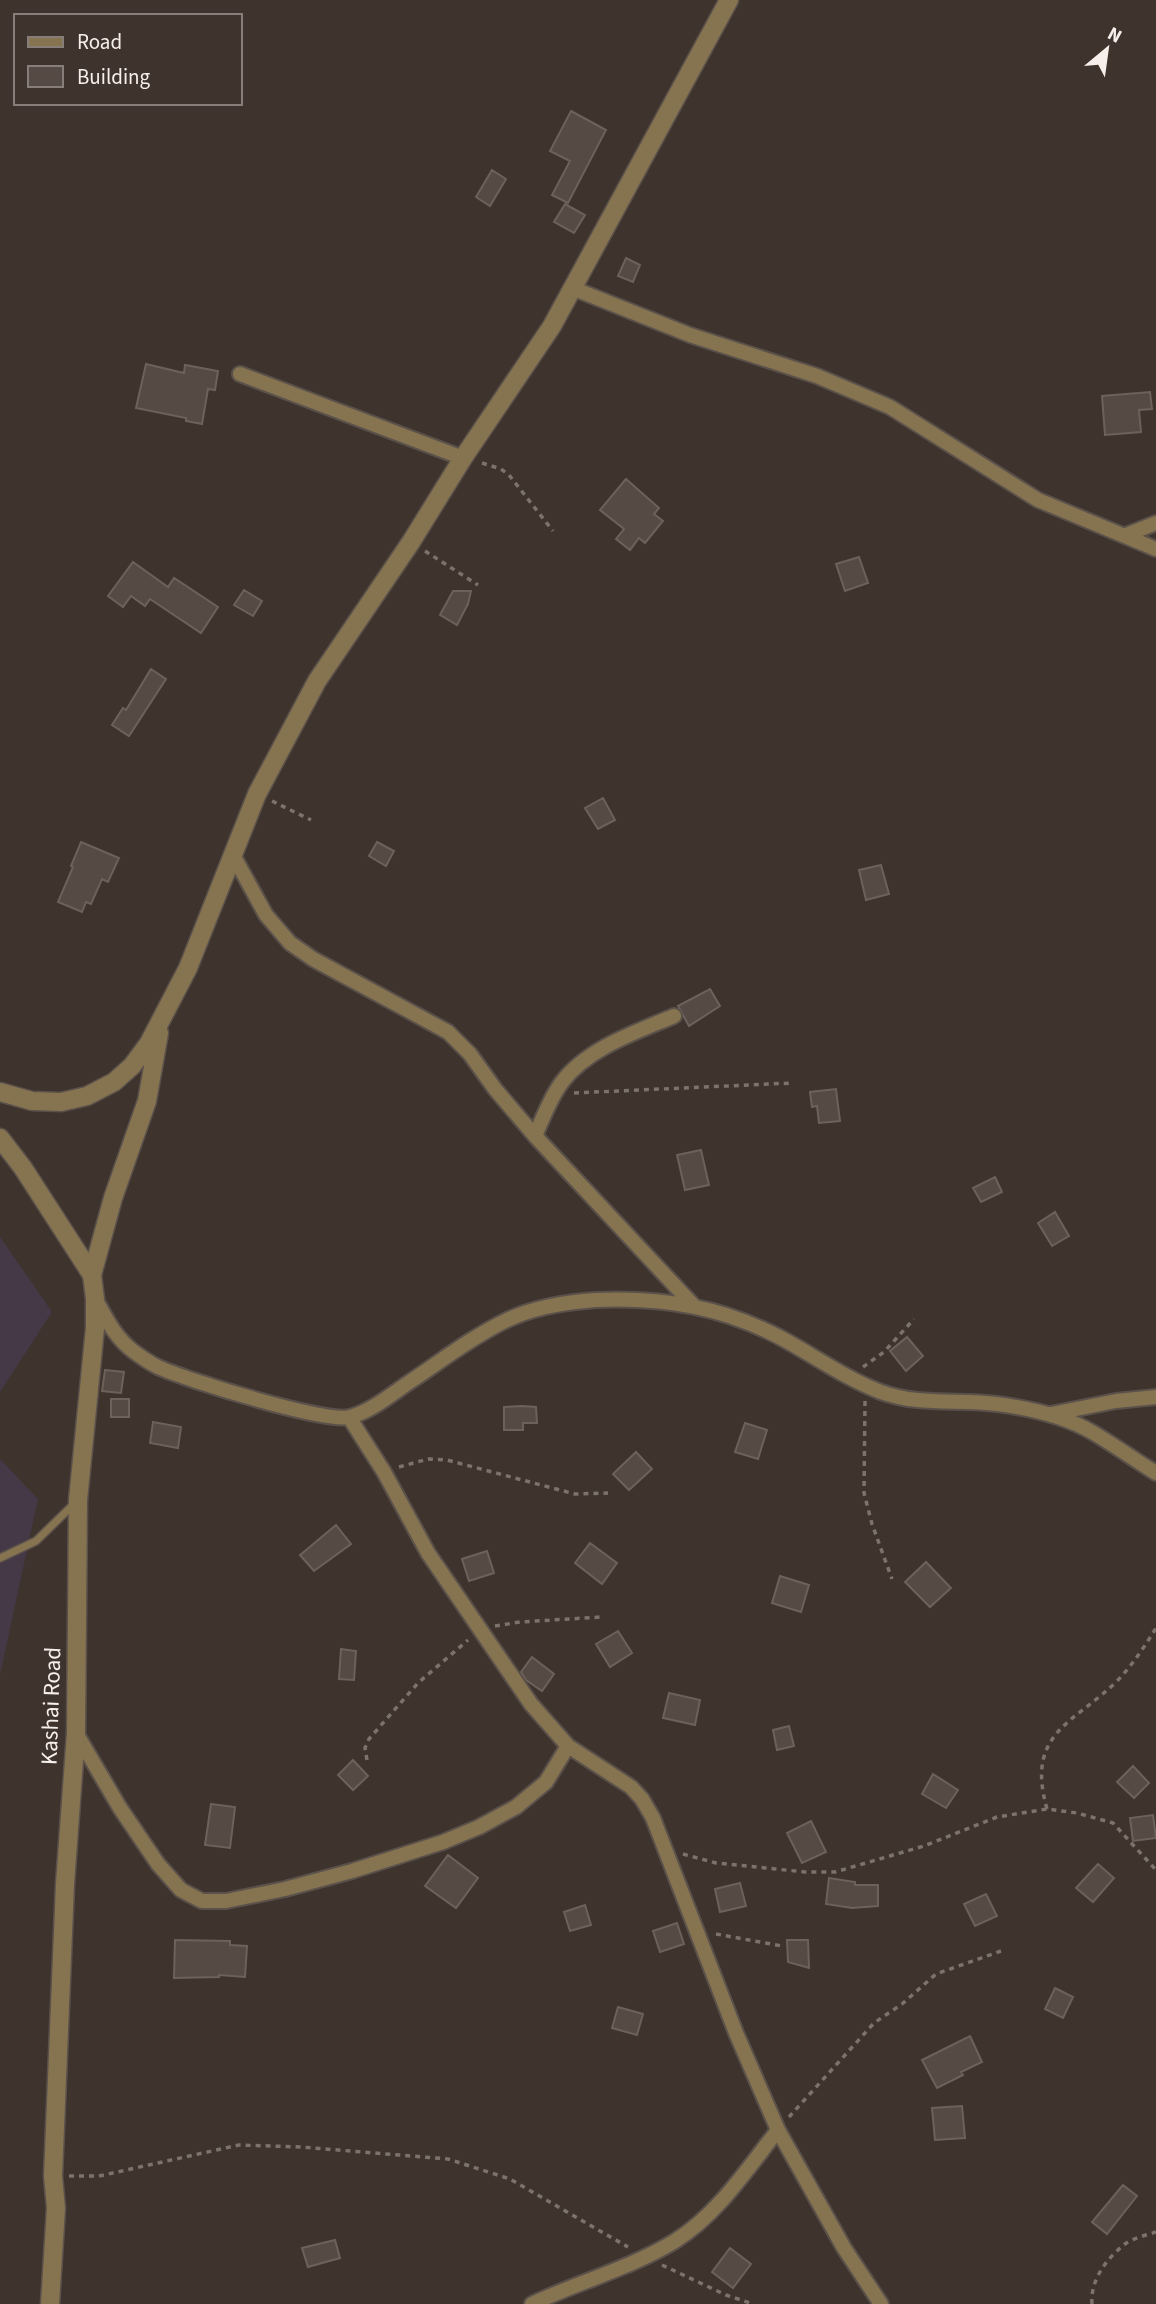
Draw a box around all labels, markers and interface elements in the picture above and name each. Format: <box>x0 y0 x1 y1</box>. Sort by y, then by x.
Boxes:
legend <box>14 14 242 105</box>
north arrow <box>1072 14 1142 84</box>
text: N <box>1102 21 1127 50</box>
text: Road <box>77 27 122 57</box>
text: Building <box>77 62 151 92</box>
street label: Kashai Road <box>32 1646 70 1766</box>

